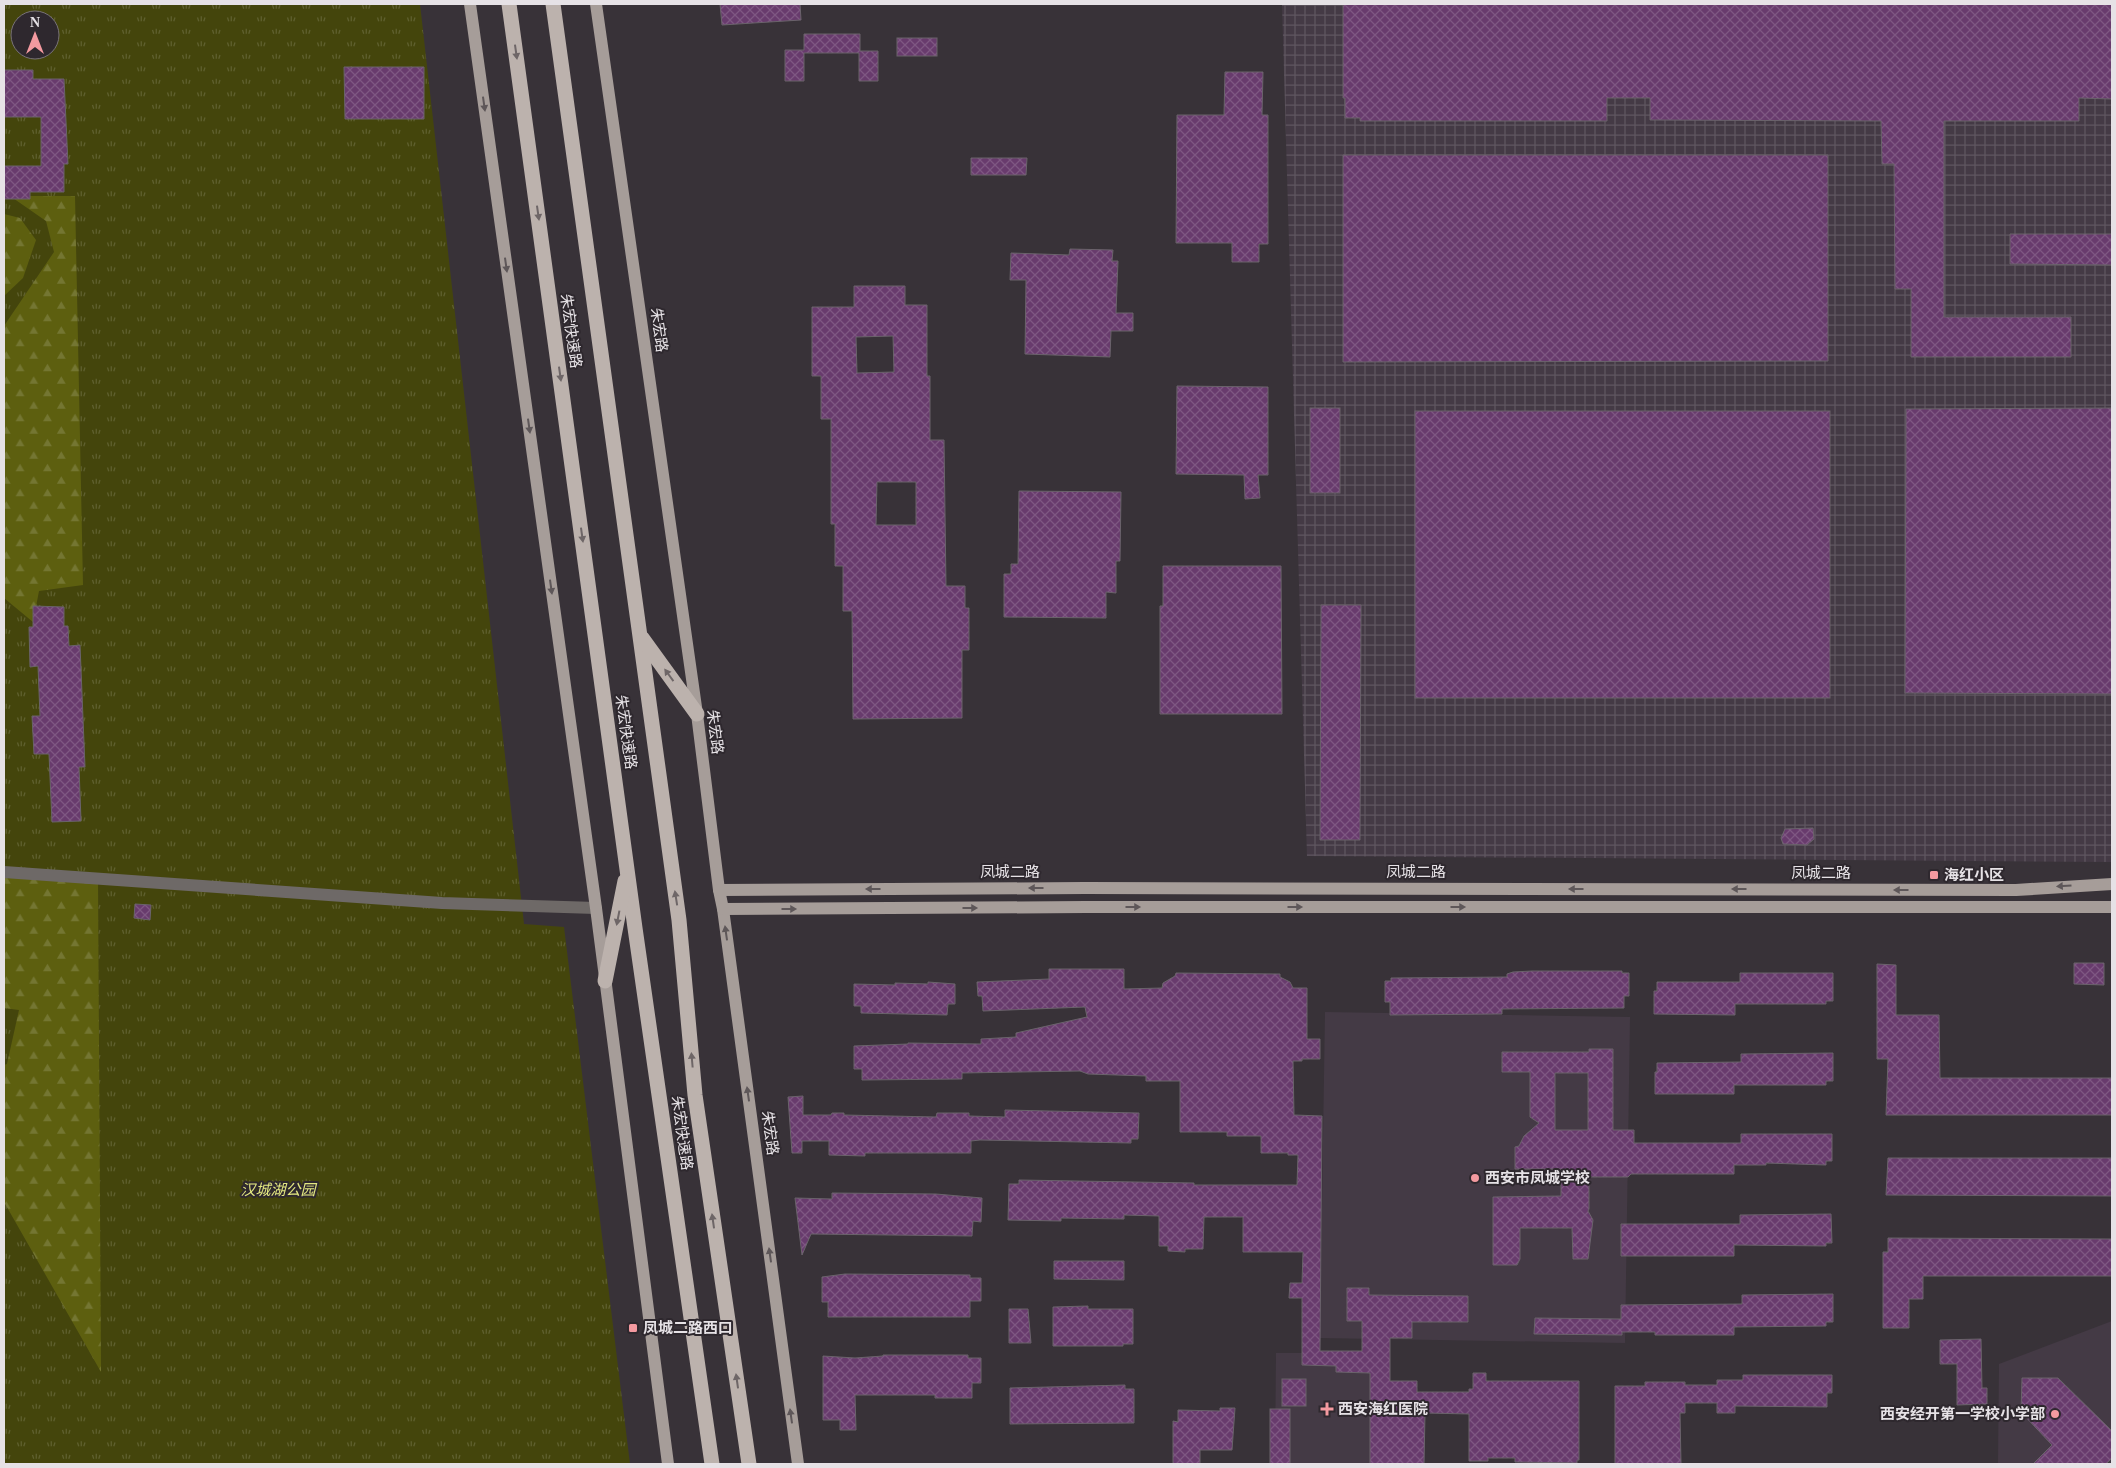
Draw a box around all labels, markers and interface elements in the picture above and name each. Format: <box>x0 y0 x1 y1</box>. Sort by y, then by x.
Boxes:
north arrow <box>10 10 60 60</box>
text: N <box>30 15 40 30</box>
one-way arrow <box>512 44 520 60</box>
one-way arrow <box>480 96 488 112</box>
one-way arrow <box>534 205 542 221</box>
one-way arrow <box>502 257 510 273</box>
street label: 朱宏快速路 <box>558 293 584 369</box>
street label: 朱宏路 <box>648 307 670 353</box>
one-way arrow <box>556 366 564 382</box>
one-way arrow <box>525 418 533 434</box>
one-way arrow <box>578 527 586 543</box>
one-way arrow <box>547 579 555 595</box>
one-way arrow <box>664 668 674 682</box>
street label: 朱宏快速路 <box>613 694 639 770</box>
street label: 朱宏路 <box>704 709 726 755</box>
street label: 凤城二路 <box>980 864 1040 880</box>
street label: 凤城二路 <box>1386 864 1446 880</box>
street label: 凤城二路 <box>1791 865 1851 881</box>
place label: 海红小区 <box>1944 867 2004 883</box>
marker: 海红小区 <box>1928 869 1940 881</box>
one-way arrow <box>2055 883 2071 891</box>
one-way arrow <box>1028 884 1044 892</box>
one-way arrow <box>865 885 881 893</box>
one-way arrow <box>1568 885 1584 893</box>
one-way arrow <box>1730 885 1746 893</box>
one-way arrow <box>1893 886 1909 894</box>
one-way arrow <box>671 890 679 906</box>
one-way arrow <box>1125 903 1141 911</box>
one-way arrow <box>1287 903 1303 911</box>
one-way arrow <box>1450 903 1466 911</box>
one-way arrow <box>962 904 978 912</box>
one-way arrow <box>782 905 798 913</box>
one-way arrow <box>614 910 622 925</box>
one-way arrow <box>722 924 730 940</box>
one-way arrow <box>688 1051 696 1067</box>
one-way arrow <box>744 1085 752 1101</box>
street label: 朱宏快速路 <box>669 1095 695 1171</box>
street label: 朱宏路 <box>759 1110 781 1156</box>
place label: 西安市凤城学校 <box>1485 1169 1590 1186</box>
marker: 西安市凤城学校 <box>1469 1172 1481 1184</box>
park label: 汉城湖公园 <box>240 1182 317 1198</box>
one-way arrow <box>709 1212 717 1228</box>
one-way arrow <box>765 1247 773 1263</box>
place label: 凤城二路西口 <box>643 1319 733 1336</box>
marker: 凤城二路西口 <box>627 1322 639 1334</box>
one-way arrow <box>732 1373 740 1389</box>
place label: 西安海红医院 <box>1338 1401 1428 1417</box>
marker: 西安海红医院 <box>1320 1402 1334 1416</box>
place label: 西安经开第一学校小学部 <box>1880 1405 2045 1422</box>
one-way arrow <box>787 1408 795 1424</box>
marker: 西安经开第一学校小学部 <box>2049 1408 2061 1420</box>

